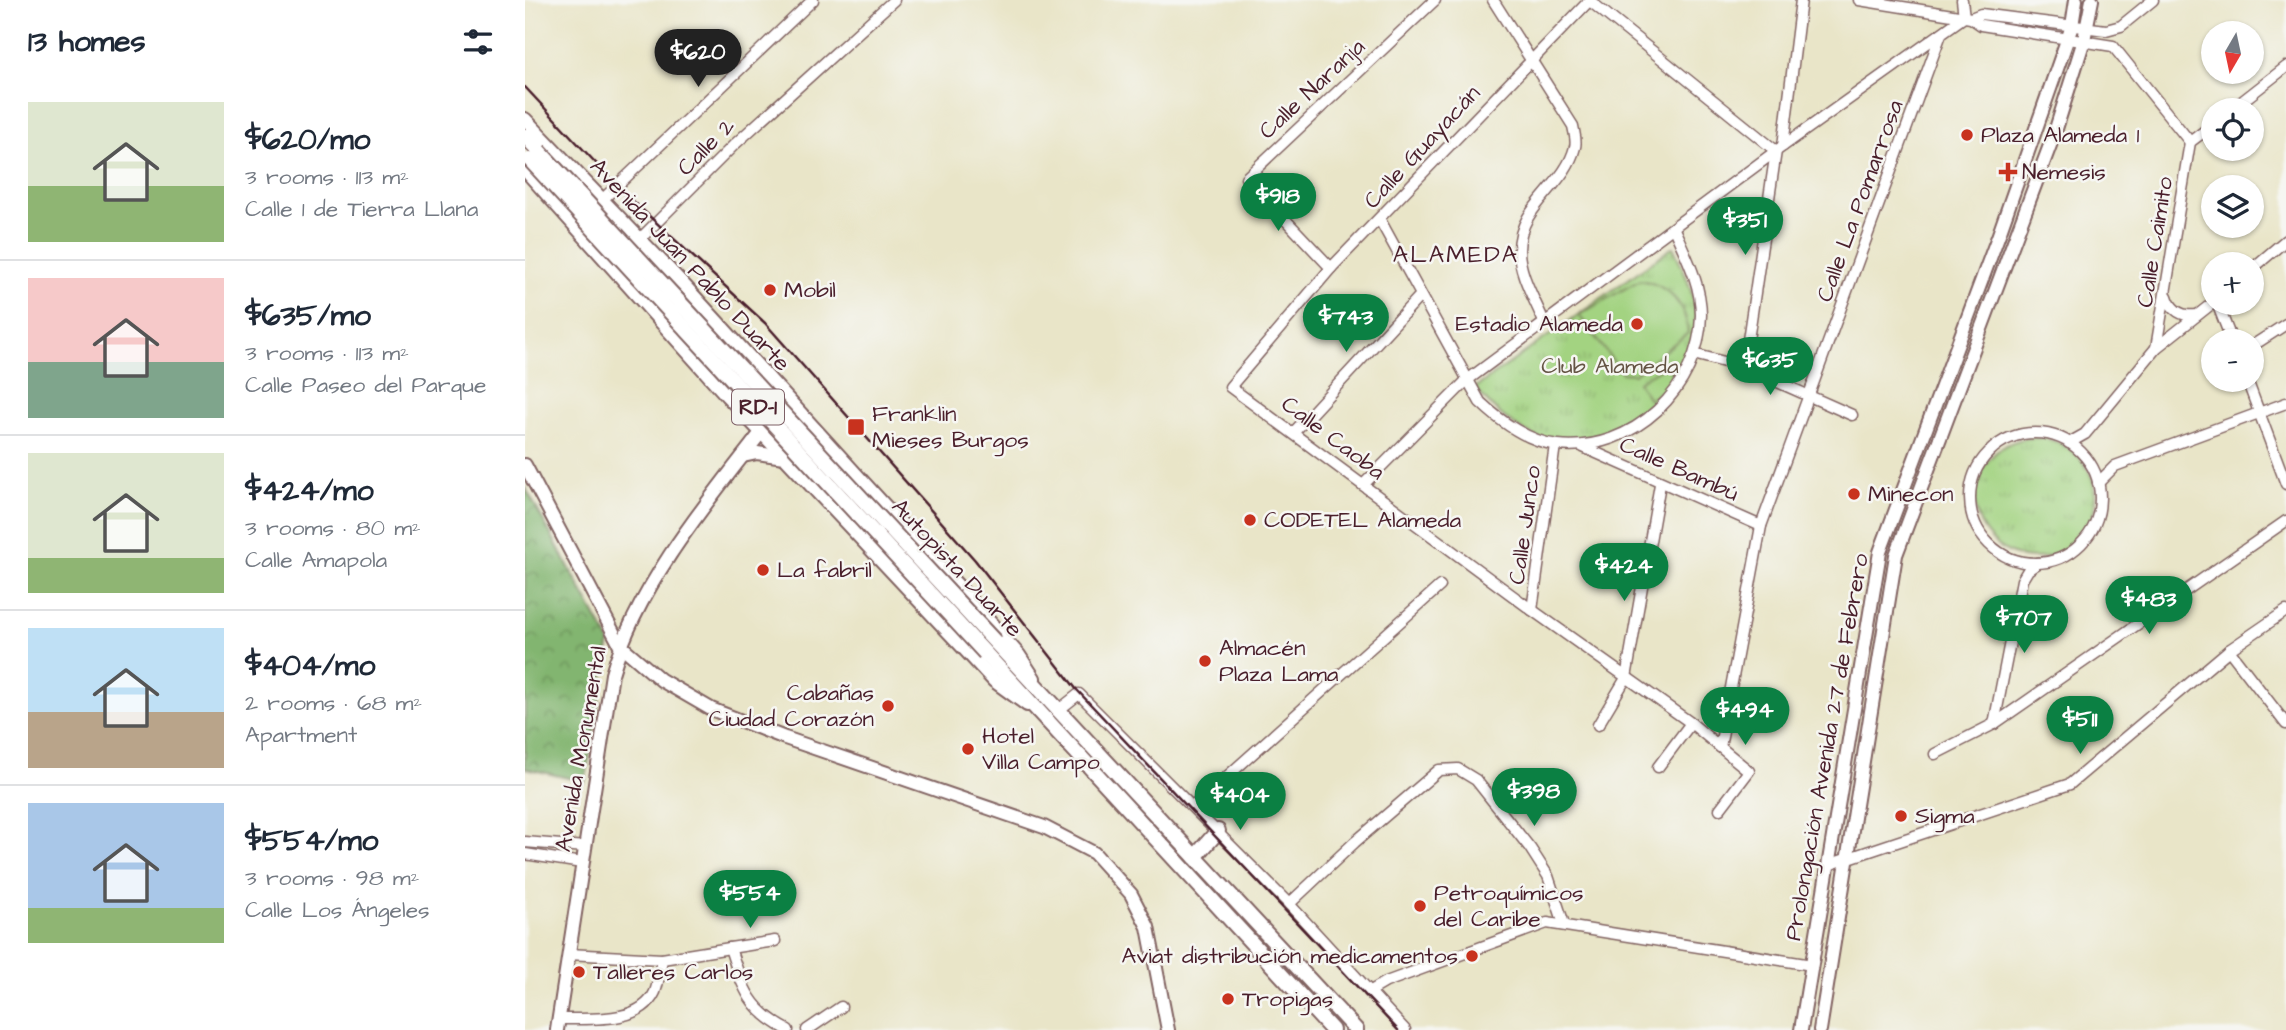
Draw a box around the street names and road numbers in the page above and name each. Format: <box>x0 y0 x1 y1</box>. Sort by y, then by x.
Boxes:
street label: Calle Naranja <box>1252 31 1372 147</box>
street label: Calle Guayacán <box>1356 78 1488 216</box>
street label: Calle La Pomarrosa <box>1809 95 1911 306</box>
street label: Calle 2 <box>670 111 742 183</box>
street label: Avenida Juan Pablo Duarte <box>583 151 797 379</box>
street label: Calle Caimito <box>2129 174 2181 310</box>
street label: Calle Caoba <box>1274 388 1392 488</box>
road number: RD-1 <box>732 390 784 424</box>
street label: Calle Bambú <box>1614 428 1744 510</box>
street label: Calle Junco <box>1501 463 1549 587</box>
street label: Autopista Duarte <box>884 491 1030 645</box>
street label: Prolongación Avenida 27 de Febrero <box>1777 551 1878 943</box>
street label: Avenida Monumental <box>547 644 615 854</box>

